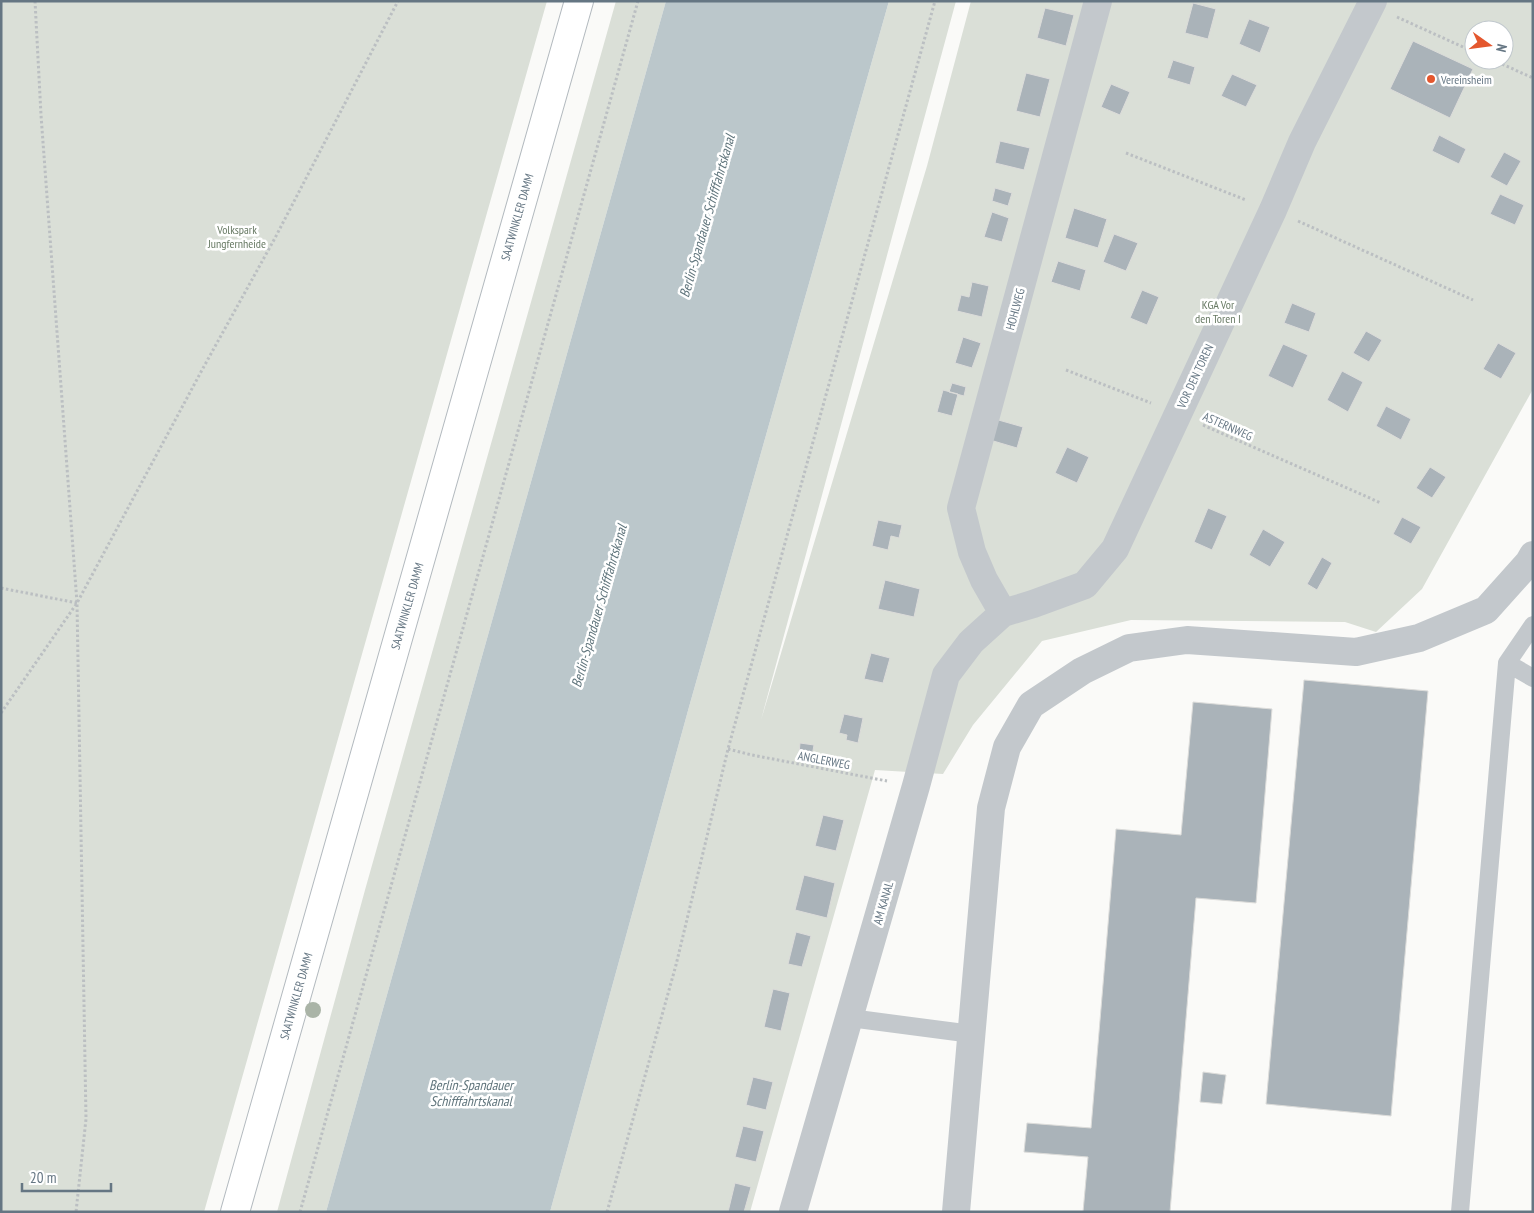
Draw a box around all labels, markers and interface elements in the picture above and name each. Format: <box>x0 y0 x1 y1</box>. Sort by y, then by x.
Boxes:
north arrow <box>1464 20 1514 70</box>
text: N <box>1492 42 1511 54</box>
place label: Vereinsheim <box>1440 72 1492 87</box>
marker: Vereinsheim <box>1425 73 1437 85</box>
water label: Berlin-Spandauer Schifffahrtskanal <box>675 131 739 299</box>
street label: SAATWINKLER DAMM <box>497 172 537 262</box>
park label: Volkspark Jungfernheide <box>207 222 266 251</box>
street label: HOHLWEG <box>1002 286 1028 332</box>
park label: KGA Vor den Toren I <box>1195 297 1241 326</box>
street label: VOR DEN TOREN <box>1173 341 1216 411</box>
street label: ASTERNWEG <box>1201 408 1255 444</box>
water label: Berlin-Spandauer Schifffahrtskanal <box>567 521 631 689</box>
street label: SAATWINKLER DAMM <box>387 561 427 651</box>
street label: ANGLERWEG <box>797 748 851 772</box>
street label: AM KANAL <box>870 880 896 926</box>
street label: SAATWINKLER DAMM <box>276 951 316 1041</box>
water label: Berlin-Spandauer Schifffahrtskanal <box>429 1076 515 1110</box>
scale bar <box>22 1160 111 1192</box>
text: 20 m <box>30 1168 56 1187</box>

